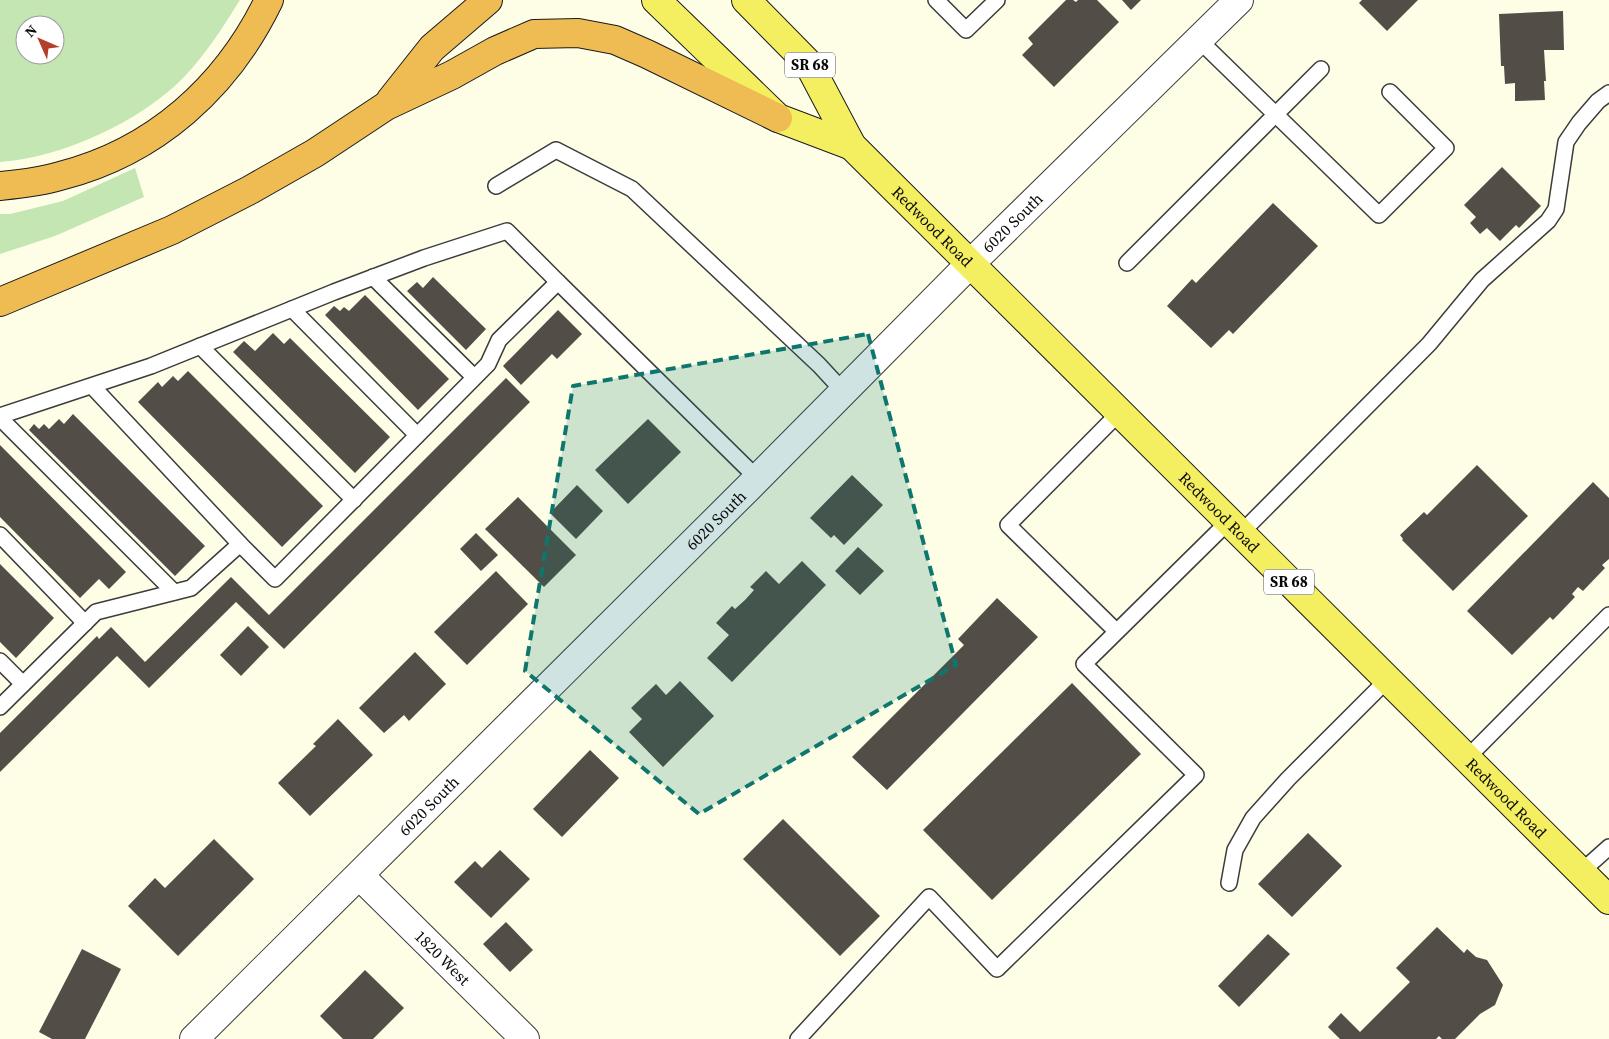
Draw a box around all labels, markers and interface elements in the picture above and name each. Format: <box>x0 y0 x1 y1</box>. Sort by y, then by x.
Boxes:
north arrow <box>15 15 65 65</box>
text: N <box>20 20 41 41</box>
road number: SR 68 <box>785 52 835 78</box>
street label: Redwood Road <box>887 181 978 271</box>
street label: 6020 South <box>977 187 1048 257</box>
street label: Redwood Road <box>1174 467 1265 557</box>
street label: 6020 South <box>681 485 751 555</box>
road number: SR 68 <box>1264 570 1314 594</box>
street label: Redwood Road <box>1461 753 1552 843</box>
street label: 6020 South <box>394 770 464 840</box>
street label: 1820 West <box>410 925 476 990</box>

